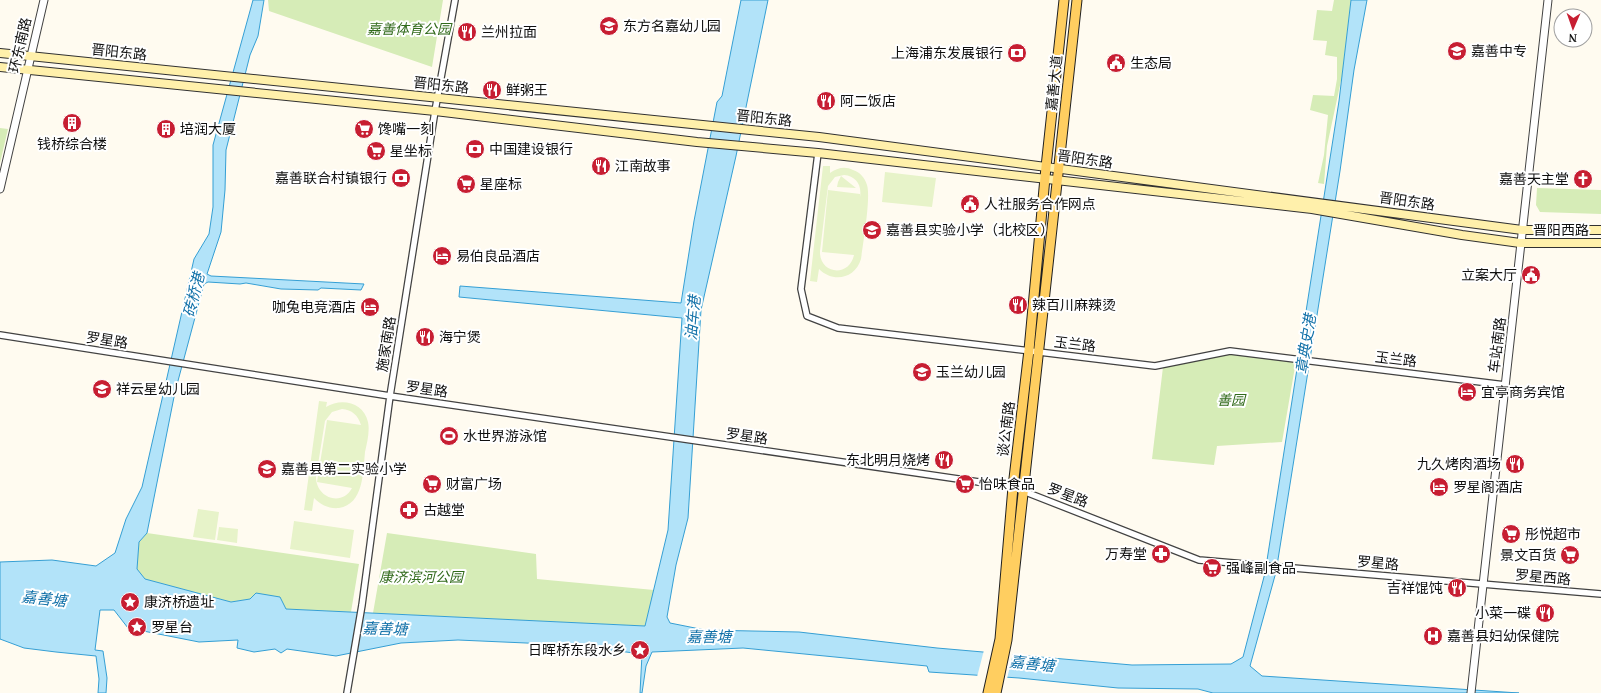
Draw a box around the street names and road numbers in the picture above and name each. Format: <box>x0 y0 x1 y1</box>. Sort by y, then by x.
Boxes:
street label: 环东南路 <box>4 15 35 74</box>
street label: 晋阳东路 <box>90 39 148 64</box>
street label: 嘉善大道 <box>1041 54 1066 112</box>
street label: 晋阳东路 <box>412 72 470 97</box>
street label: 晋阳东路 <box>735 105 793 130</box>
street label: 晋阳东路 <box>1056 145 1114 172</box>
street label: 晋阳东路 <box>1378 187 1436 214</box>
street label: 晋阳西路 <box>1533 220 1589 239</box>
street label: 施家南路 <box>372 315 399 373</box>
street label: 车站南路 <box>1484 316 1509 374</box>
street label: 罗星路 <box>85 327 129 352</box>
street label: 玉兰路 <box>1053 332 1097 355</box>
street label: 玉兰路 <box>1374 347 1418 370</box>
street label: 罗星路 <box>405 376 449 401</box>
street label: 谈公南路 <box>993 400 1018 458</box>
street label: 罗星路 <box>725 423 769 448</box>
street label: 罗星路 <box>1045 478 1091 511</box>
street label: 罗星路 <box>1356 551 1400 574</box>
street label: 罗星西路 <box>1514 565 1572 588</box>

